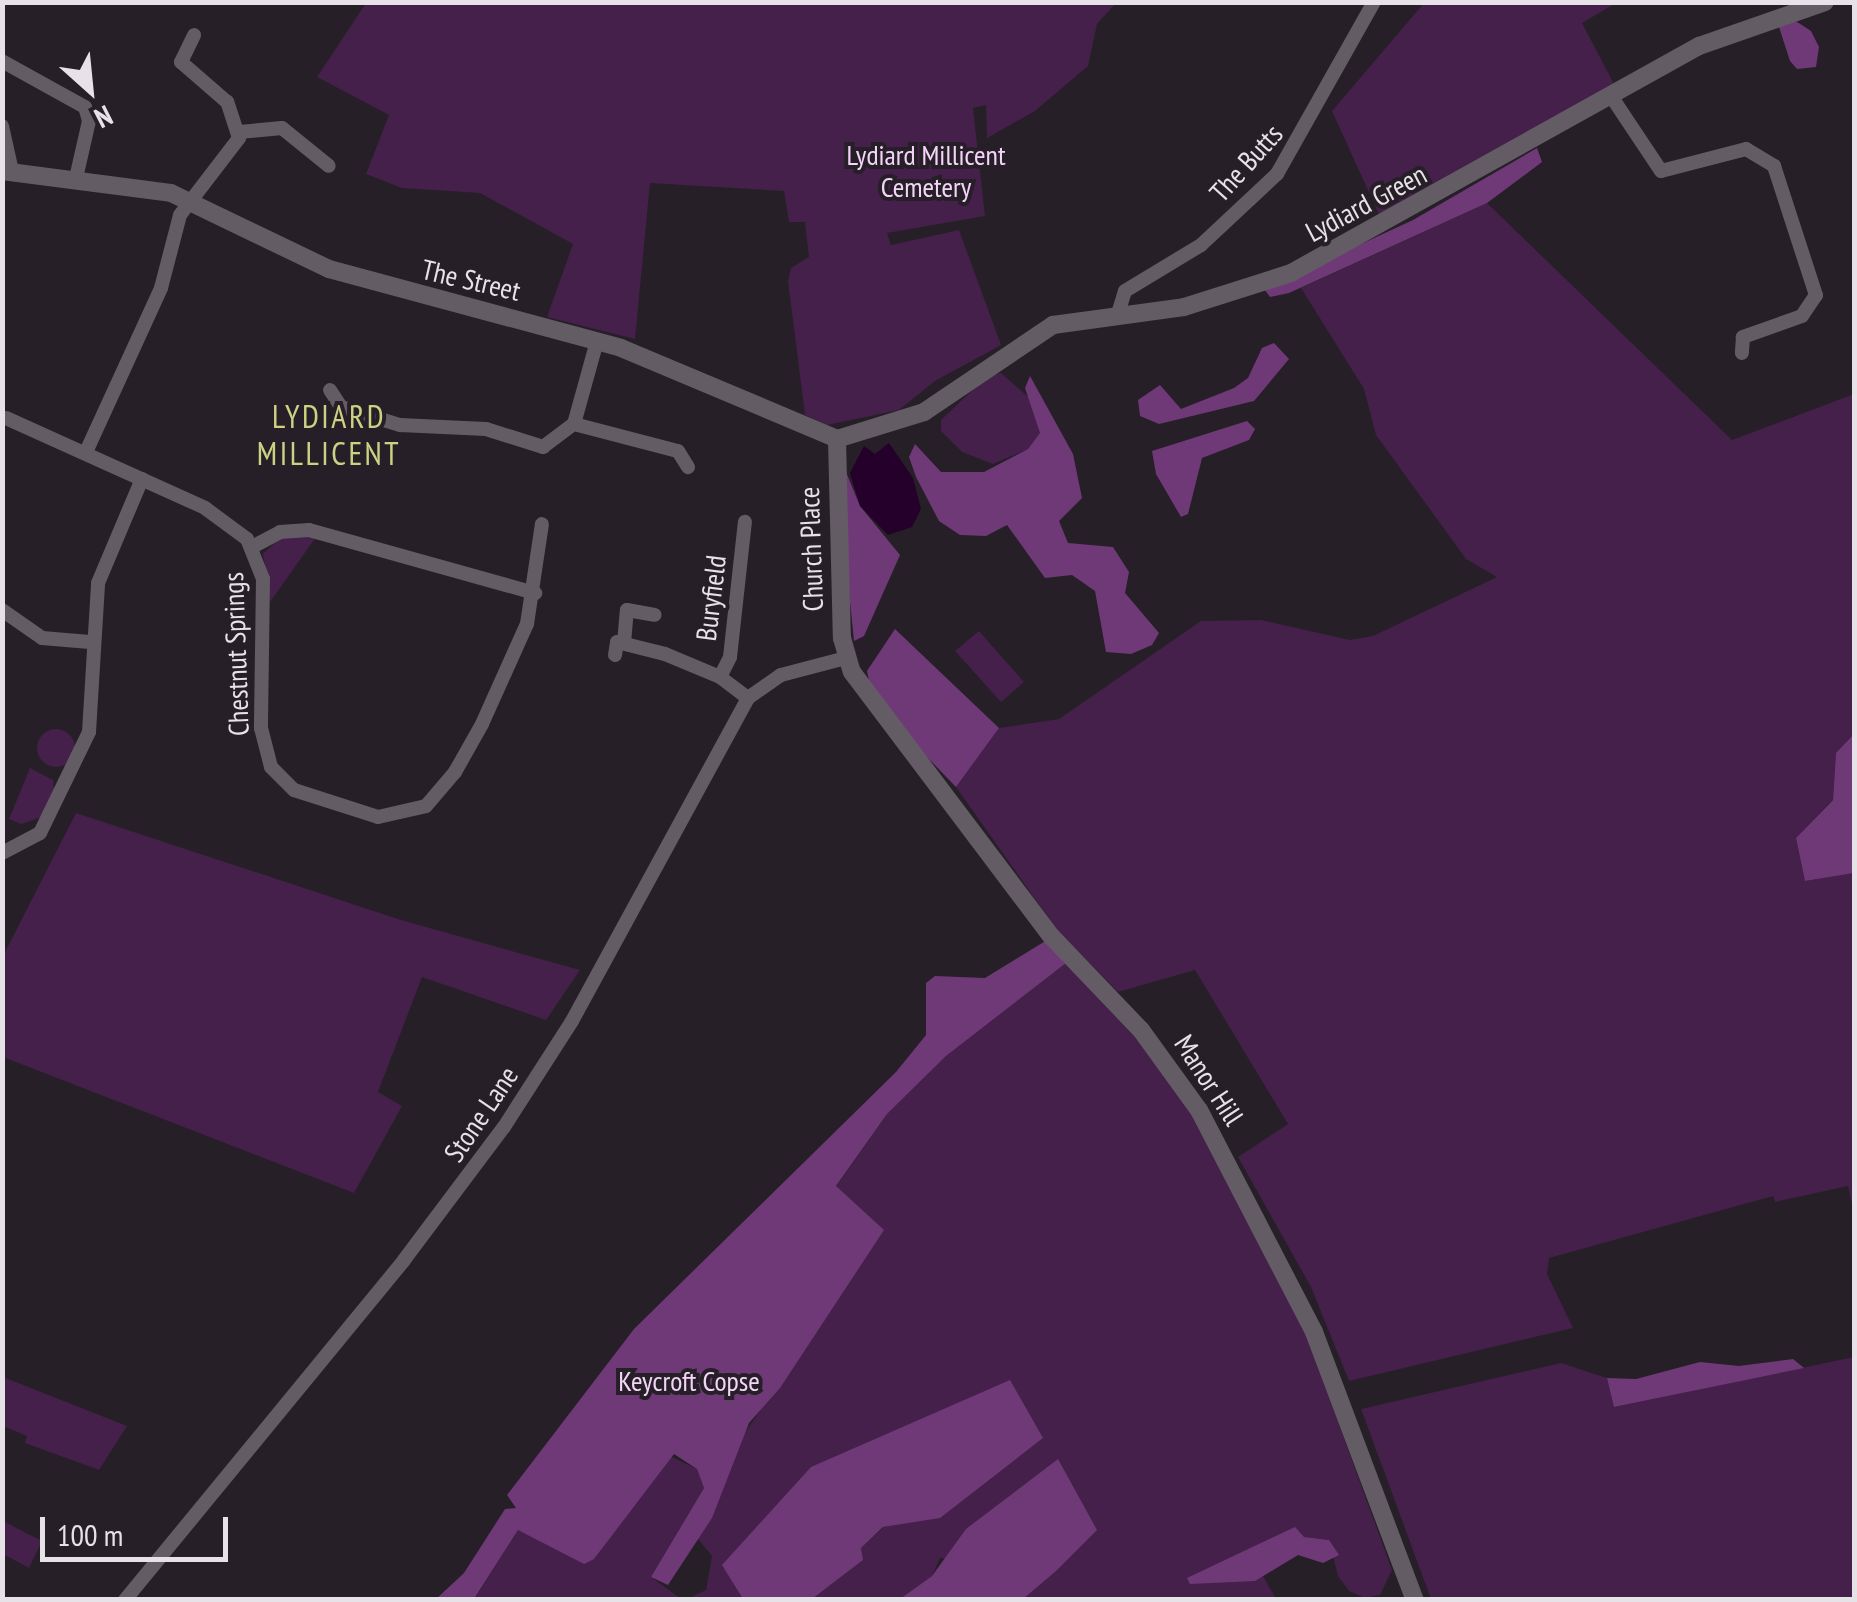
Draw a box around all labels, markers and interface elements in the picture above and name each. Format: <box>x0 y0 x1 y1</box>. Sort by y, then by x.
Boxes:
north arrow <box>40 40 140 140</box>
text: N <box>89 97 119 137</box>
street label: The Butts <box>1203 117 1289 209</box>
park label: Lydiard Millicent Cemetery <box>846 138 1006 204</box>
street label: Lydiard Green <box>1300 157 1432 249</box>
street label: The Street <box>418 252 524 308</box>
district label: LYDIARD MILLICENT <box>257 398 401 473</box>
street label: Church Place <box>792 486 830 612</box>
street label: Buryfield <box>689 553 733 643</box>
street label: Chestnut Springs <box>216 572 256 736</box>
street label: Manor Hill <box>1167 1028 1251 1132</box>
street label: Stone Lane <box>437 1060 525 1168</box>
park label: Keycroft Copse <box>618 1364 760 1398</box>
scale bar <box>45 1497 232 1559</box>
text: 100 m <box>57 1515 123 1554</box>

